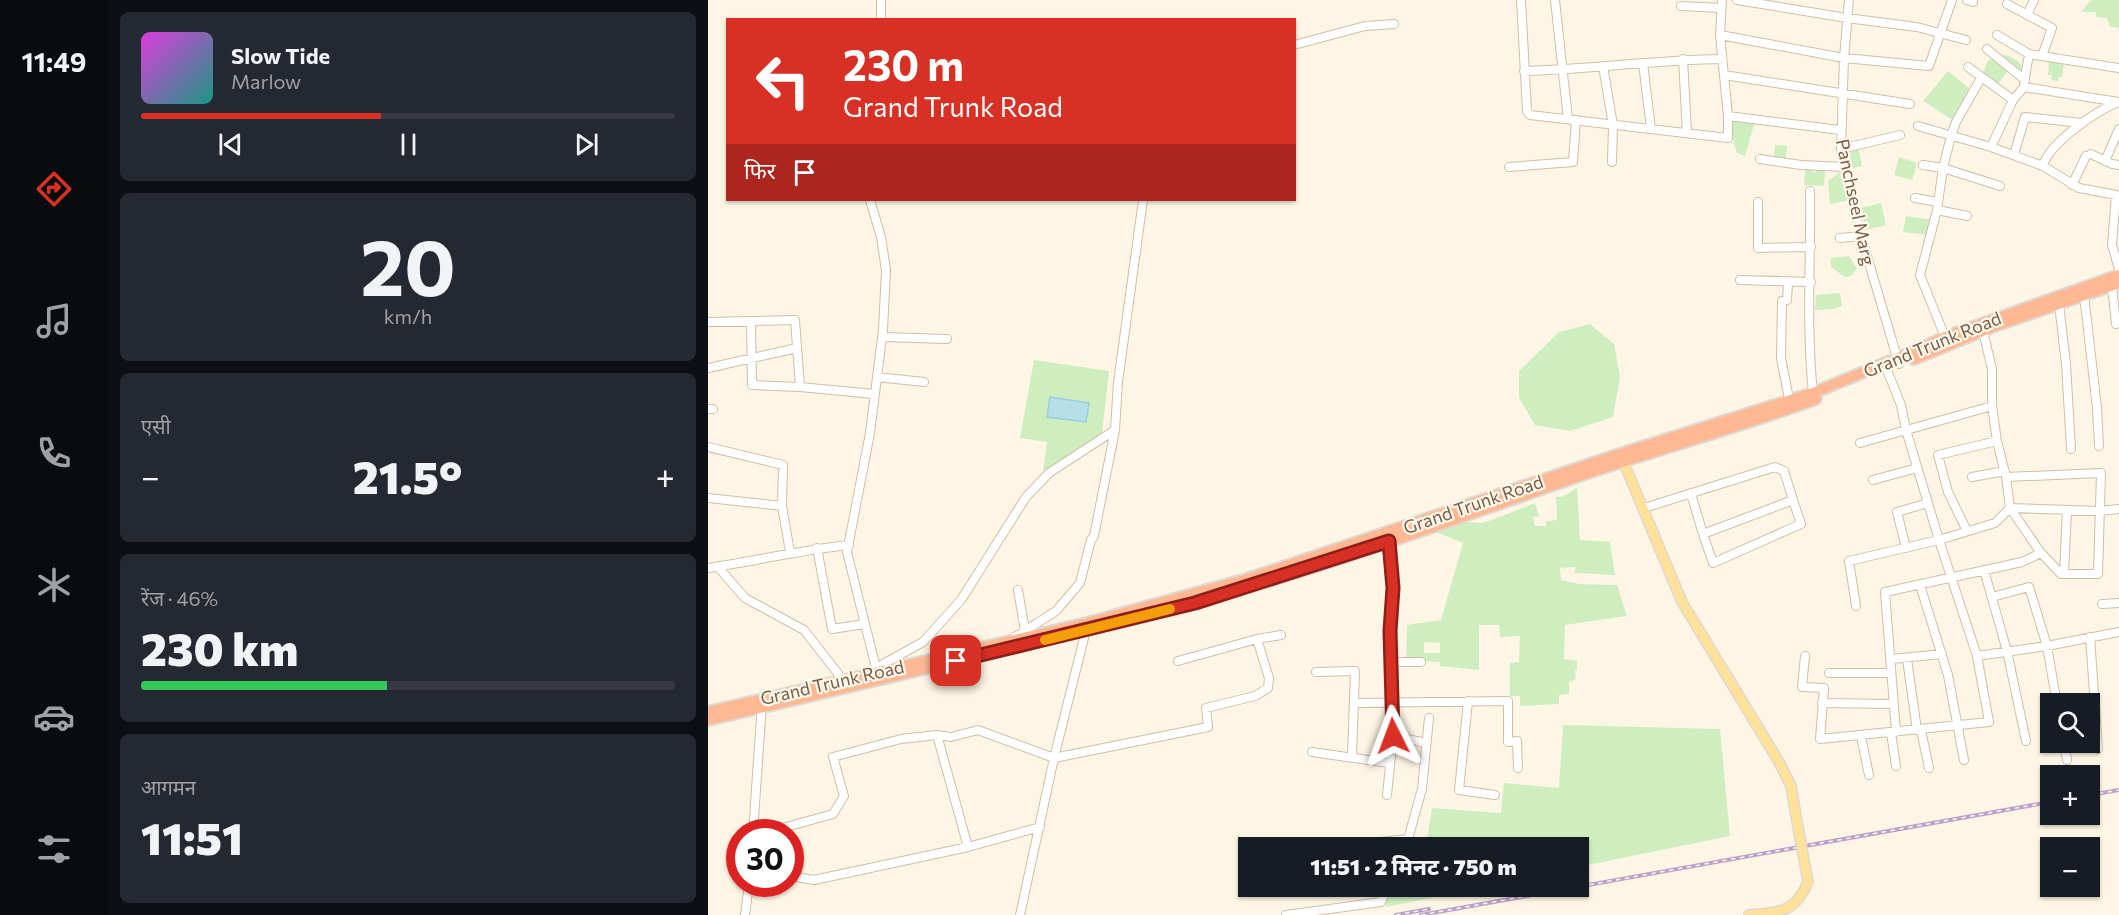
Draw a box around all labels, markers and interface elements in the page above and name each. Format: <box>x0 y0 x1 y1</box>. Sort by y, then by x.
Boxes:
text: 230 m <box>843 38 964 90</box>
text: Slow Tide <box>231 42 330 69</box>
icon: left <box>744 42 822 120</box>
text: 11:49 <box>22 45 86 78</box>
text: Marlow <box>231 69 301 93</box>
text: Grand Trunk Road <box>843 90 1063 123</box>
icon: previous <box>214 128 247 161</box>
icon: pause <box>392 128 425 161</box>
icon: next <box>570 128 603 161</box>
street label: Panchseel Marg <box>1832 137 1880 268</box>
icon: arrive <box>788 156 821 189</box>
text: फिर <box>744 157 776 184</box>
icon: directions <box>33 168 75 210</box>
text: 20 <box>360 217 456 312</box>
icon: music <box>33 300 75 342</box>
text: km/h <box>384 304 432 328</box>
street label: Grand Trunk Road <box>1860 306 2004 382</box>
text: एसी <box>141 414 171 438</box>
icon: phone <box>33 432 75 474</box>
text: 21.5° <box>353 448 463 503</box>
text: − <box>141 455 160 496</box>
text: + <box>656 455 675 496</box>
street label: Grand Trunk Road <box>1400 470 1546 538</box>
icon: climate <box>33 564 75 606</box>
text: रेंज · 46% <box>141 586 218 610</box>
text: 230 km <box>141 620 298 675</box>
pin <box>930 635 981 686</box>
icon: arrive <box>939 644 972 677</box>
street label: Grand Trunk Road <box>758 655 906 709</box>
map controls <box>2040 693 2100 897</box>
button: search <box>2040 693 2100 753</box>
icon: car <box>33 696 75 738</box>
position arrow <box>1361 704 1425 768</box>
button: + <box>2040 765 2100 825</box>
text: आगमन <box>141 775 196 799</box>
text: 11:51 <box>141 809 243 864</box>
speed limit sign: 30 <box>726 819 804 897</box>
icon: filters <box>33 828 75 870</box>
button: − <box>2040 837 2100 897</box>
text: 11:51 · 2 मिनट · 750 m <box>1310 853 1517 880</box>

